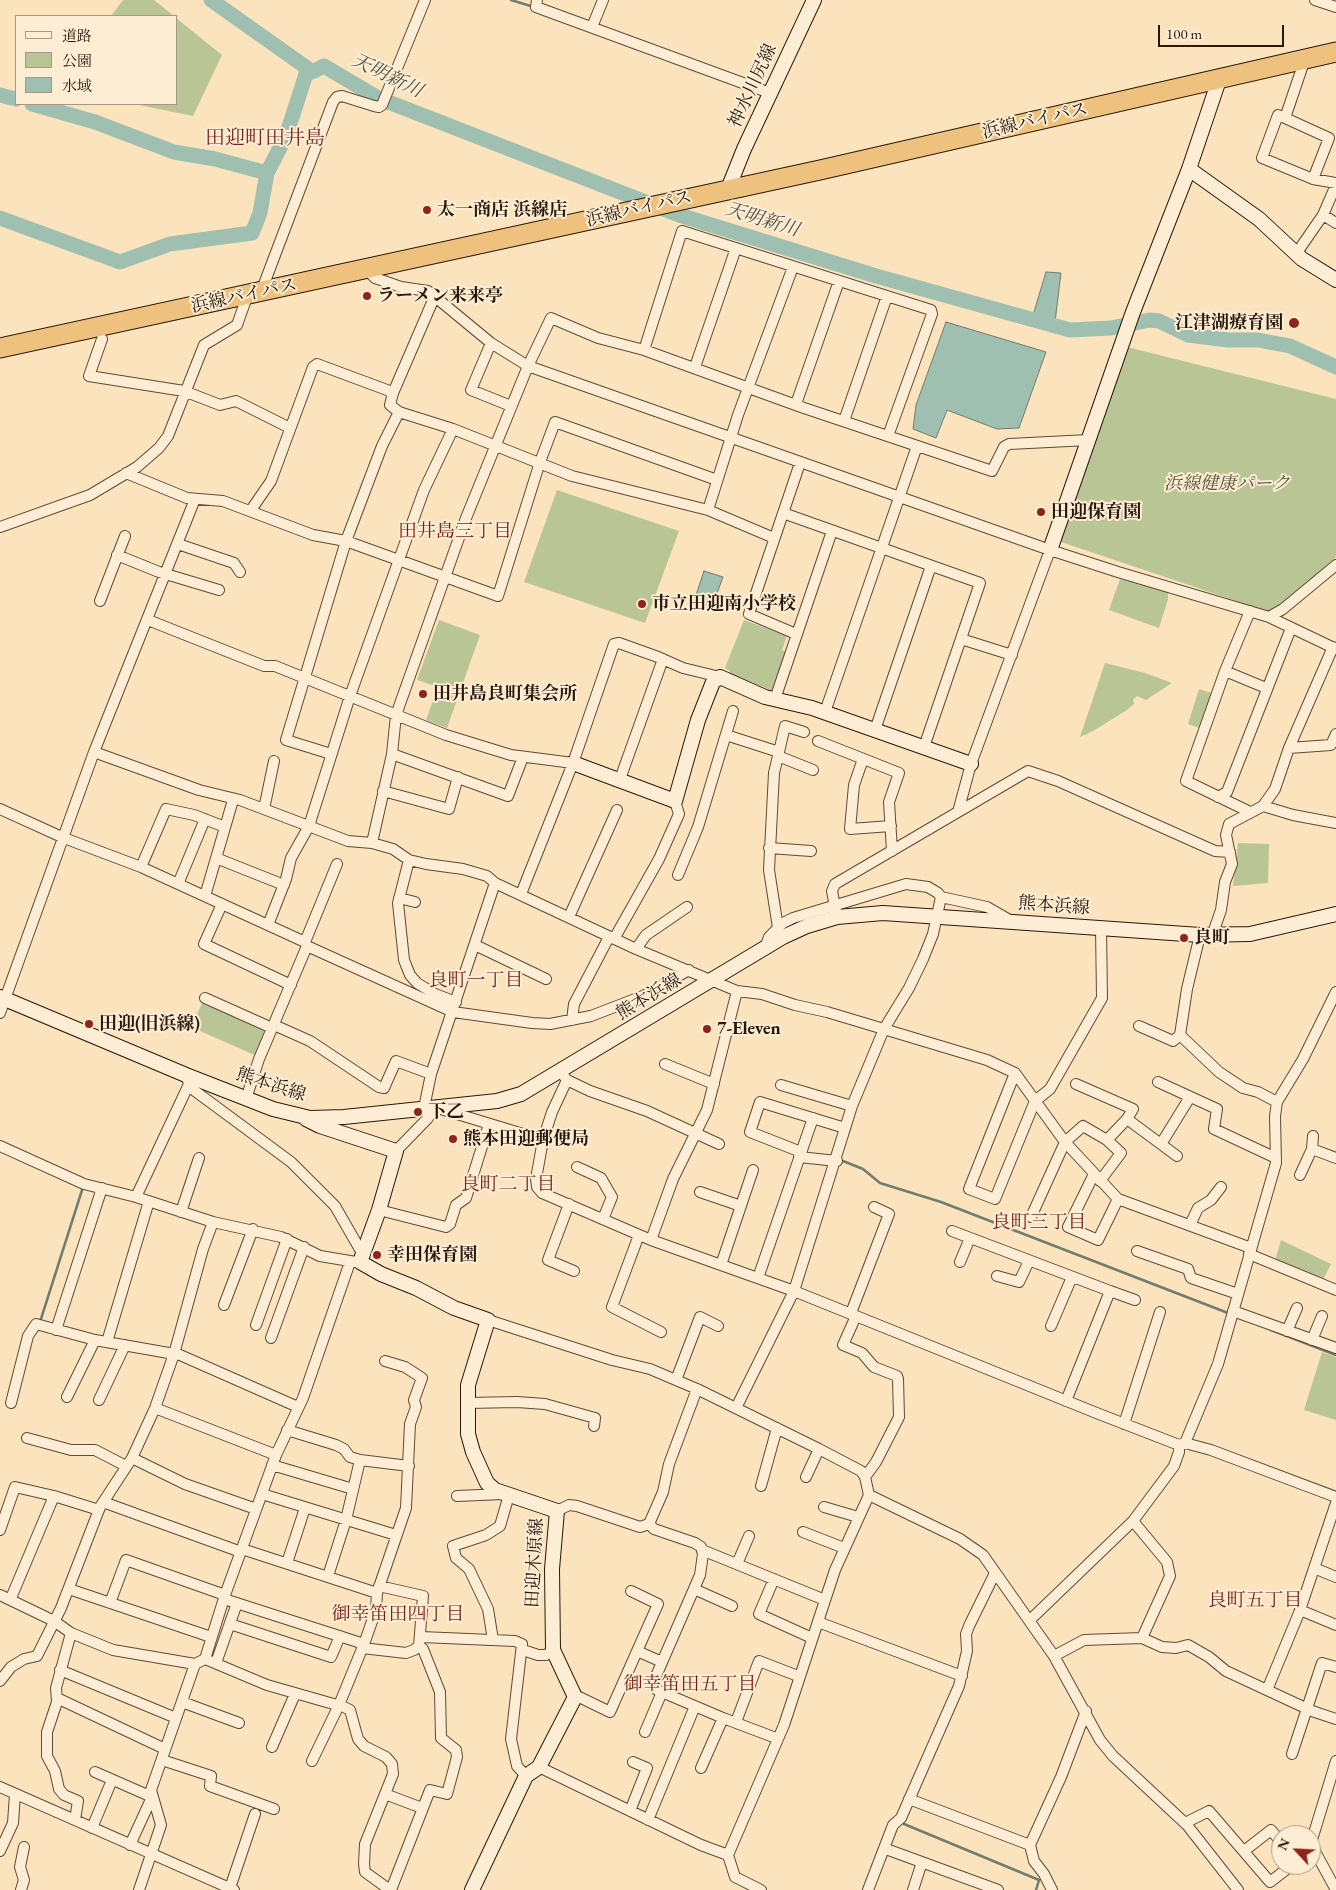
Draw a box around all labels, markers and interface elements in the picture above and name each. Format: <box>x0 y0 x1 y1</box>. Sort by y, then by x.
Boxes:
legend <box>15 15 178 105</box>
scale bar <box>1161 15 1287 47</box>
text: 100 m <box>1166 24 1202 43</box>
text: 道路 <box>62 26 92 45</box>
street label: 神水川尻線 <box>724 41 782 131</box>
water label: 天明新川 <box>348 49 426 103</box>
text: 公園 <box>62 51 92 70</box>
text: 水域 <box>62 76 92 95</box>
street label: 浜線バイパス <box>980 98 1090 144</box>
district label: 田迎町田井島 <box>205 127 325 151</box>
street label: 浜線バイパス <box>584 186 694 232</box>
water label: 天明新川 <box>722 198 802 242</box>
place label: 太一商店 浜線店 <box>437 199 567 221</box>
marker: 太一商店 浜線店 <box>421 204 433 216</box>
street label: 浜線バイパス <box>189 274 299 318</box>
place label: ラーメン来来亭 <box>377 285 503 307</box>
marker: ラーメン来来亭 <box>361 290 373 302</box>
place label: 江津湖療育園 <box>1175 312 1283 334</box>
marker: 江津湖療育園 <box>1287 316 1301 330</box>
park label: 浜線健康パーク <box>1164 473 1290 495</box>
place label: 田迎保育園 <box>1051 501 1141 523</box>
marker: 田迎保育園 <box>1035 506 1047 518</box>
district label: 田井島三丁目 <box>398 521 512 543</box>
place label: 市立田迎南小学校 <box>652 593 796 615</box>
marker: 市立田迎南小学校 <box>636 598 648 610</box>
place label: 田井島良町集会所 <box>433 683 577 705</box>
marker: 田井島良町集会所 <box>417 688 429 700</box>
street label: 熊本浜線 <box>1017 893 1091 919</box>
place label: 良町 <box>1194 927 1230 949</box>
marker: 良町 <box>1178 932 1190 944</box>
street label: 熊本浜線 <box>613 969 685 1025</box>
district label: 良町一丁目 <box>429 970 523 992</box>
place label: 田迎(旧浜線) <box>99 1013 200 1035</box>
marker: 田迎(旧浜線) <box>83 1018 95 1030</box>
place label: 7-Eleven <box>717 1018 781 1040</box>
marker: 7-Eleven <box>701 1023 713 1035</box>
street label: 熊本浜線 <box>233 1064 309 1106</box>
place label: 下乙 <box>428 1101 464 1123</box>
marker: 下乙 <box>412 1106 424 1118</box>
place label: 熊本田迎郵便局 <box>463 1128 589 1150</box>
marker: 熊本田迎郵便局 <box>447 1133 459 1145</box>
district label: 良町二丁目 <box>461 1174 555 1196</box>
district label: 良町三丁目 <box>992 1212 1086 1234</box>
place label: 幸田保育園 <box>387 1244 477 1266</box>
marker: 幸田保育園 <box>371 1249 383 1261</box>
street label: 田迎木原線 <box>522 1517 548 1609</box>
district label: 良町五丁目 <box>1208 1590 1302 1612</box>
district label: 御幸笛田四丁目 <box>332 1604 464 1626</box>
district label: 御幸笛田五丁目 <box>624 1674 756 1696</box>
north arrow <box>1271 1825 1321 1875</box>
text: N <box>1273 1835 1294 1853</box>

